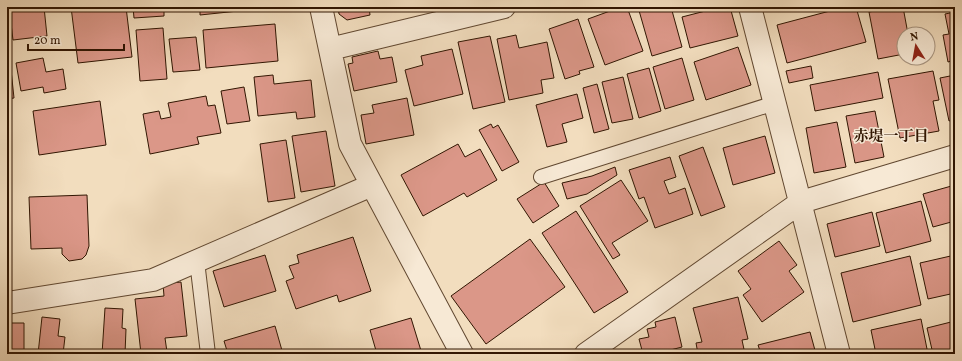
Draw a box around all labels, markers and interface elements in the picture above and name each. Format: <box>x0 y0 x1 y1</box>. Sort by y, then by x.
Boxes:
scale bar <box>28 26 124 52</box>
north arrow <box>896 26 936 66</box>
text: N <box>909 30 920 46</box>
text: 20 m <box>34 33 61 49</box>
district label: 赤堤一丁目 <box>853 127 929 148</box>

